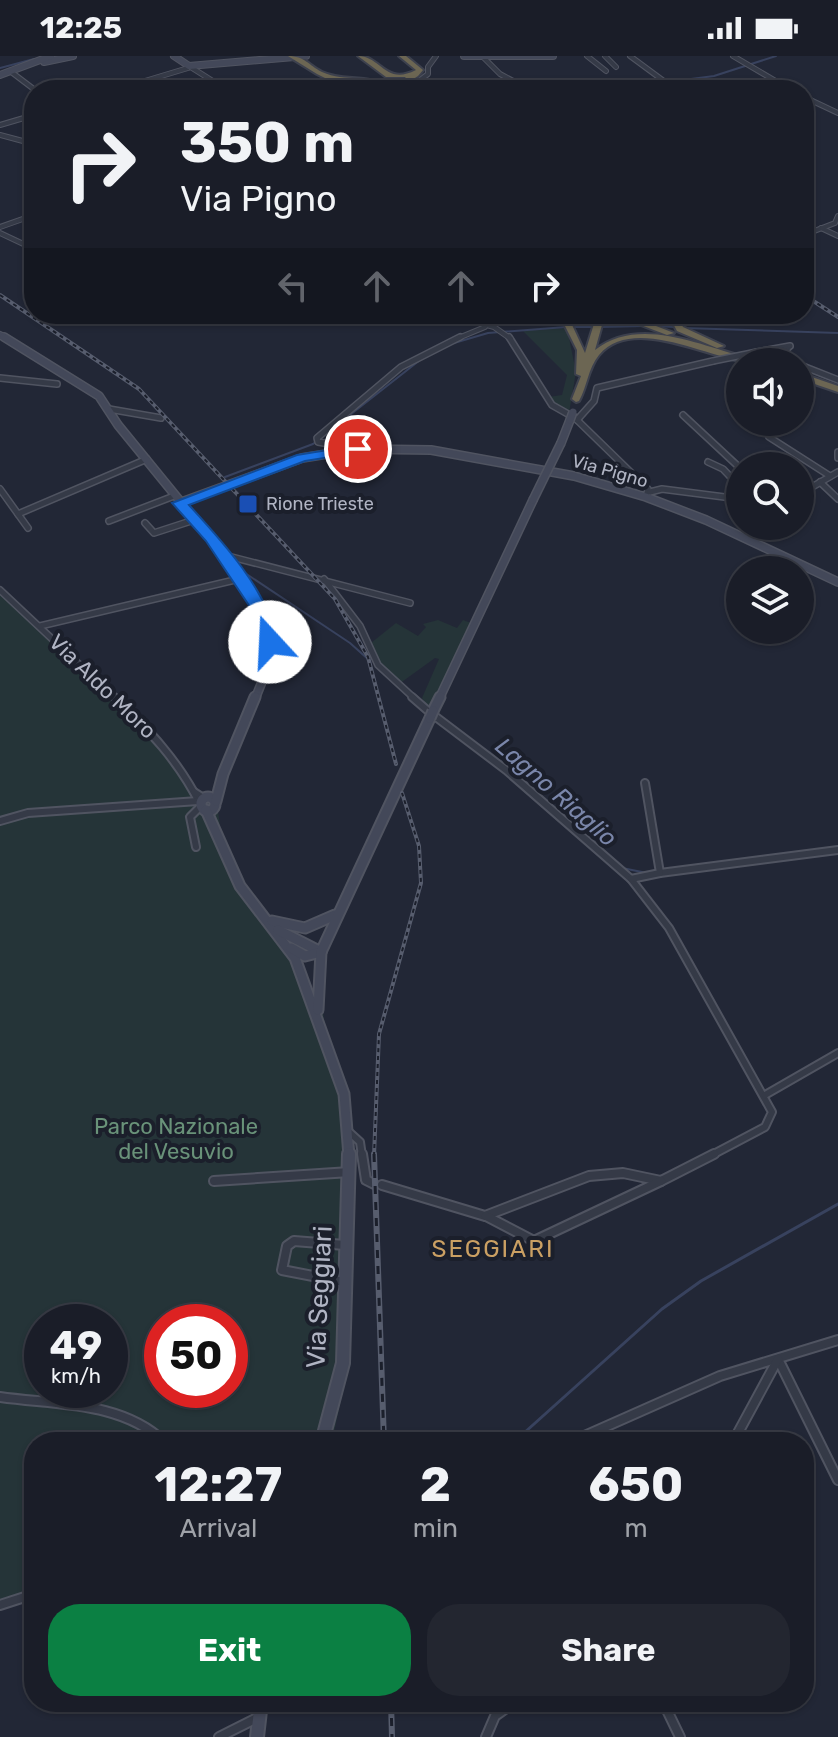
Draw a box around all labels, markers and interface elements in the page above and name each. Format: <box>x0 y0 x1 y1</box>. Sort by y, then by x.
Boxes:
text: 12:25 <box>40 10 122 46</box>
text: 350 m <box>180 110 354 176</box>
icon: right <box>48 112 152 216</box>
text: Via Pigno <box>180 177 337 220</box>
icon: left <box>271 264 315 308</box>
icon: ahead <box>355 264 399 308</box>
icon: ahead <box>439 264 483 308</box>
icon: right <box>523 264 567 308</box>
map controls <box>726 348 814 644</box>
button: sound <box>726 348 814 436</box>
pin <box>324 415 392 483</box>
icon: arrive <box>336 427 380 471</box>
street label: Via Pigno <box>569 450 651 492</box>
button: search <box>726 452 814 540</box>
marker: Rione Trieste <box>237 493 259 515</box>
place label: Rione Trieste <box>266 493 374 515</box>
button: layers <box>726 556 814 644</box>
position arrow <box>228 600 312 684</box>
street label: Via Aldo Moro <box>43 628 162 744</box>
water label: Lagno Riaglio <box>490 732 622 852</box>
park label: Parco Nazionale del Vesuvio <box>94 1113 258 1165</box>
street label: Via Seggiari <box>300 1225 339 1369</box>
district label: SEGGIARI <box>432 1235 554 1263</box>
speed limit sign: 50 <box>144 1304 248 1408</box>
text: 49 <box>50 1322 102 1369</box>
text: km/h <box>51 1364 101 1388</box>
text: 12:27 <box>155 1456 282 1513</box>
text: 2 <box>420 1456 451 1513</box>
text: 650 <box>589 1456 683 1513</box>
text: Arrival <box>179 1513 257 1544</box>
text: min <box>413 1513 458 1544</box>
text: m <box>624 1513 648 1544</box>
button: Exit <box>48 1604 411 1696</box>
button: Share <box>427 1604 790 1696</box>

